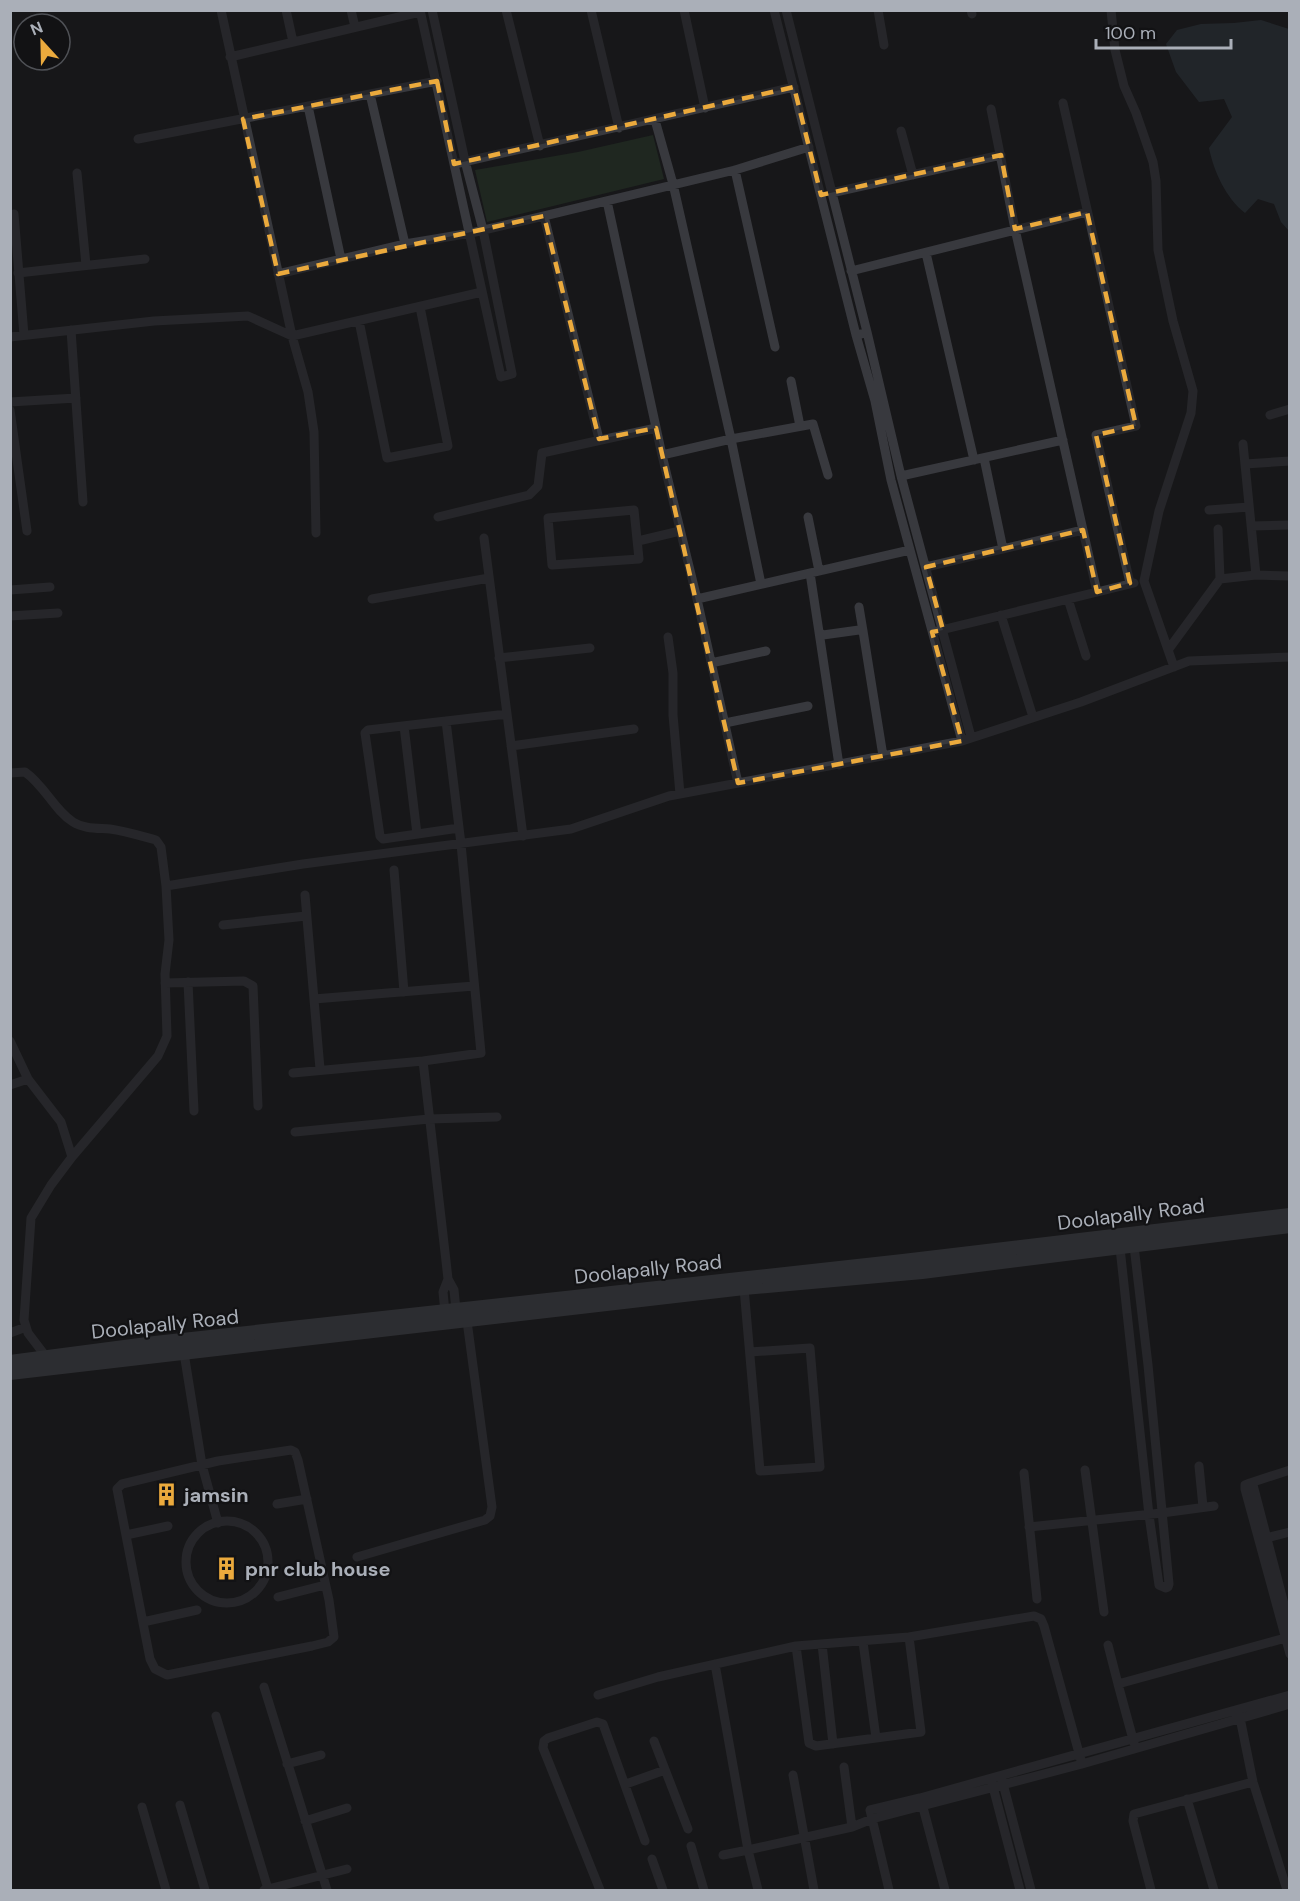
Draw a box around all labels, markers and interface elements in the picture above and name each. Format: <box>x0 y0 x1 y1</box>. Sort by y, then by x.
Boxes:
north arrow <box>12 12 72 72</box>
scale bar <box>1096 12 1231 50</box>
text: N <box>27 17 46 40</box>
text: 100 m <box>1105 21 1156 45</box>
street label: Doolapally Road <box>1056 1192 1206 1236</box>
street label: Doolapally Road <box>573 1248 723 1290</box>
street label: Doolapally Road <box>90 1303 240 1345</box>
building icon: jamsin <box>153 1482 179 1508</box>
place label: jamsin <box>183 1482 248 1508</box>
building icon: pnr club house <box>214 1556 240 1582</box>
place label: pnr club house <box>245 1556 390 1582</box>

